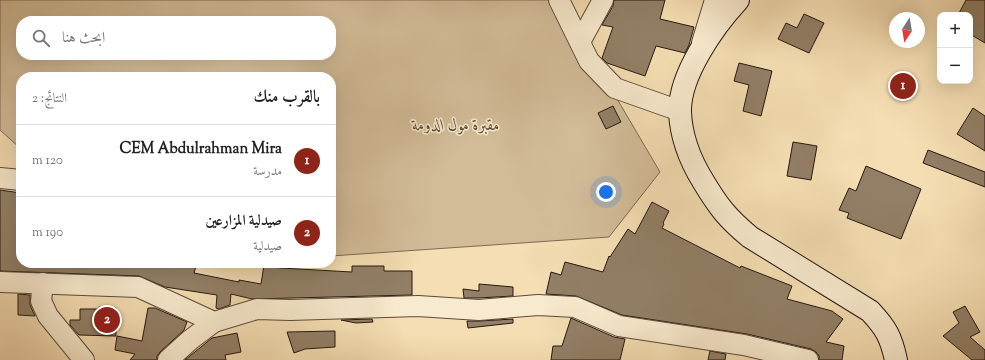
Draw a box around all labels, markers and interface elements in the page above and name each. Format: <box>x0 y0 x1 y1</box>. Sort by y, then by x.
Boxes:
north arrow <box>889 12 925 48</box>
map controls <box>937 12 973 84</box>
button: + <box>937 12 973 48</box>
search box <box>16 16 336 60</box>
icon: search <box>30 27 52 49</box>
text: ابحث هنا <box>62 28 105 49</box>
button: − <box>937 48 973 84</box>
pin: 1 <box>890 71 916 101</box>
text: بالقرب منك <box>254 86 320 110</box>
text: النتائج: 2 <box>32 90 67 108</box>
park label: مقبرة مول الدومة <box>410 115 500 138</box>
text: CEM Abdulrahman Mira <box>119 139 282 160</box>
text: 120 m <box>32 152 63 170</box>
text: 1 <box>305 152 309 170</box>
text: مدرسة <box>253 163 282 181</box>
your location <box>596 182 616 202</box>
text: صيدلية المزارعين <box>205 211 282 232</box>
text: 190 m <box>32 224 63 242</box>
text: 2 <box>304 224 310 242</box>
text: صيدلية <box>253 238 282 256</box>
pin: 2 <box>94 305 120 335</box>

